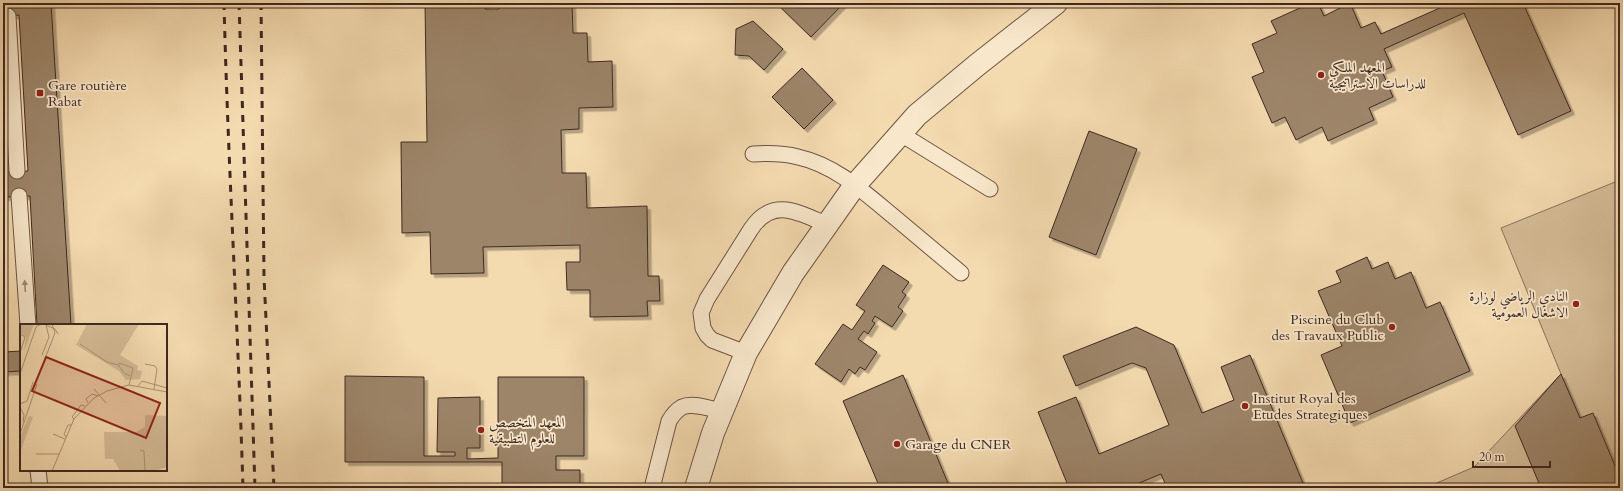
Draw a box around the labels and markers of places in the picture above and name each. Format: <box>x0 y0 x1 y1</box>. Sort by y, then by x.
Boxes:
place label: المعهد الملكي للدراسات الاستراتيجية <box>1329 58 1426 93</box>
marker: المعهد الملكي للدراسات الاستراتيجية <box>1316 70 1326 80</box>
place label: Gare routière Rabat <box>48 76 127 111</box>
marker: Gare routière Rabat <box>35 88 45 98</box>
place label: النادي الرياضي لوزارة الاشغال العمومية <box>1469 287 1568 322</box>
marker: النادي الرياضي لوزارة الاشغال العمومية <box>1571 299 1581 309</box>
place label: Piscine du Club des Travaux Public <box>1271 310 1384 345</box>
marker: Piscine du Club des Travaux Public <box>1387 322 1397 332</box>
place label: Institut Royal des Etudes Strategiques <box>1253 389 1368 424</box>
marker: Institut Royal des Etudes Strategiques <box>1240 401 1250 411</box>
place label: المعهد المتخصص للعلوم التطبيقية <box>489 413 565 451</box>
marker: المعهد المتخصص للعلوم التطبيقية <box>476 425 486 435</box>
place label: Garage du CNER <box>905 435 1011 454</box>
marker: Garage du CNER <box>892 439 902 449</box>

